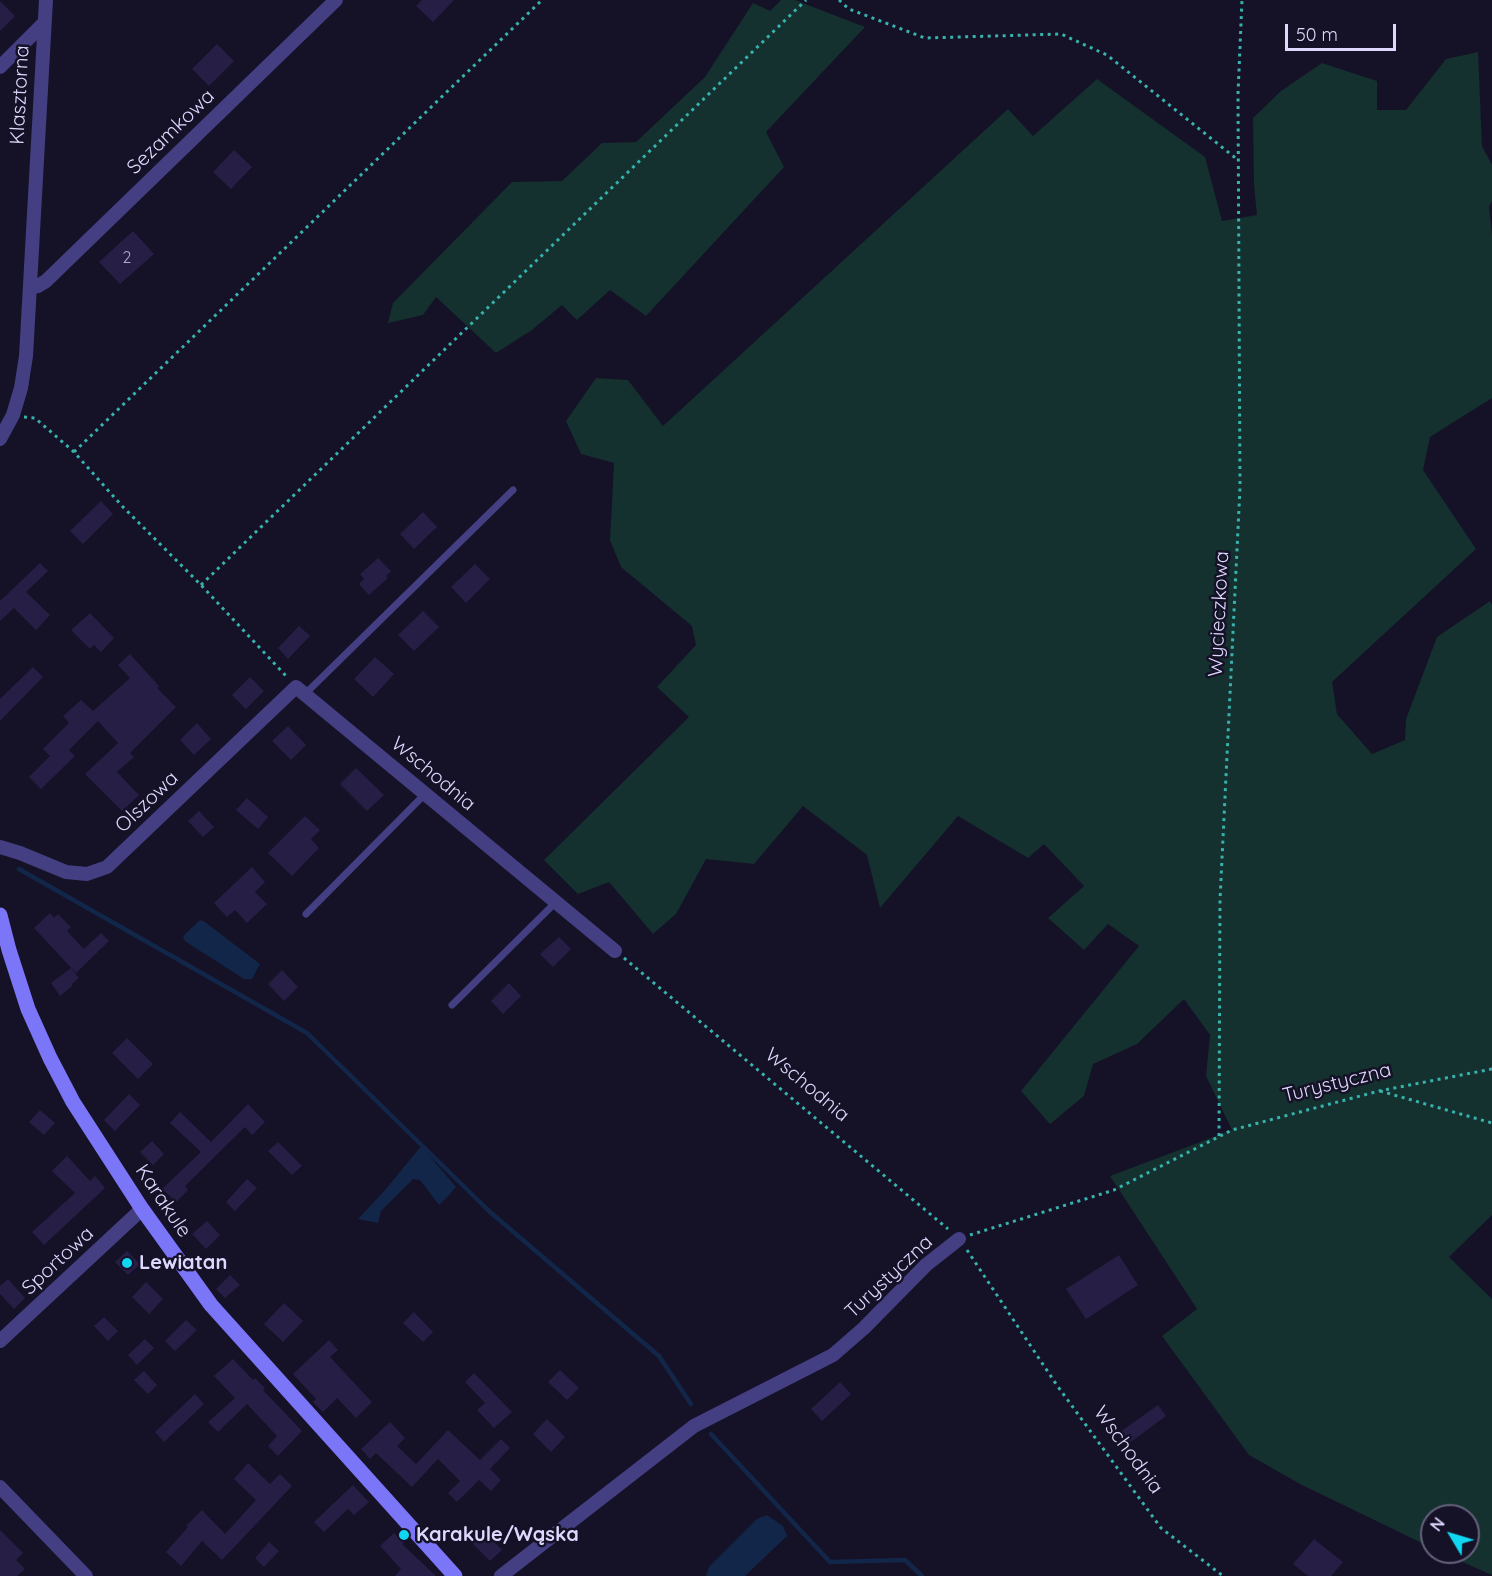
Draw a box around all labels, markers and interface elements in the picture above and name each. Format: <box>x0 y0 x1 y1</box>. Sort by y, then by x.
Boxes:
scale bar <box>1288 12 1399 50</box>
text: 50 m <box>1296 23 1338 46</box>
street label: Klasztorna <box>5 45 35 145</box>
street label: Sezamkowa <box>122 84 220 180</box>
house number: 2 <box>123 248 131 268</box>
street label: Wycieczkowa <box>1204 550 1234 678</box>
street label: Wschodnia <box>386 732 480 816</box>
street label: Olszowa <box>111 766 183 838</box>
street label: Wschodnia <box>760 1043 854 1127</box>
street label: Turystyczna <box>1280 1058 1394 1108</box>
street label: Karakule <box>130 1160 196 1242</box>
street label: Sportowa <box>17 1222 99 1300</box>
street label: Turystyczna <box>840 1230 938 1324</box>
place label: Lewiatan <box>139 1251 227 1275</box>
marker: Lewiatan <box>120 1256 134 1270</box>
street label: Wschodnia <box>1088 1401 1168 1499</box>
north arrow <box>1420 1504 1480 1564</box>
text: N <box>1426 1513 1449 1535</box>
place label: Karakule/Wąska <box>416 1523 579 1547</box>
marker: Karakule/Wąska <box>397 1528 411 1542</box>

